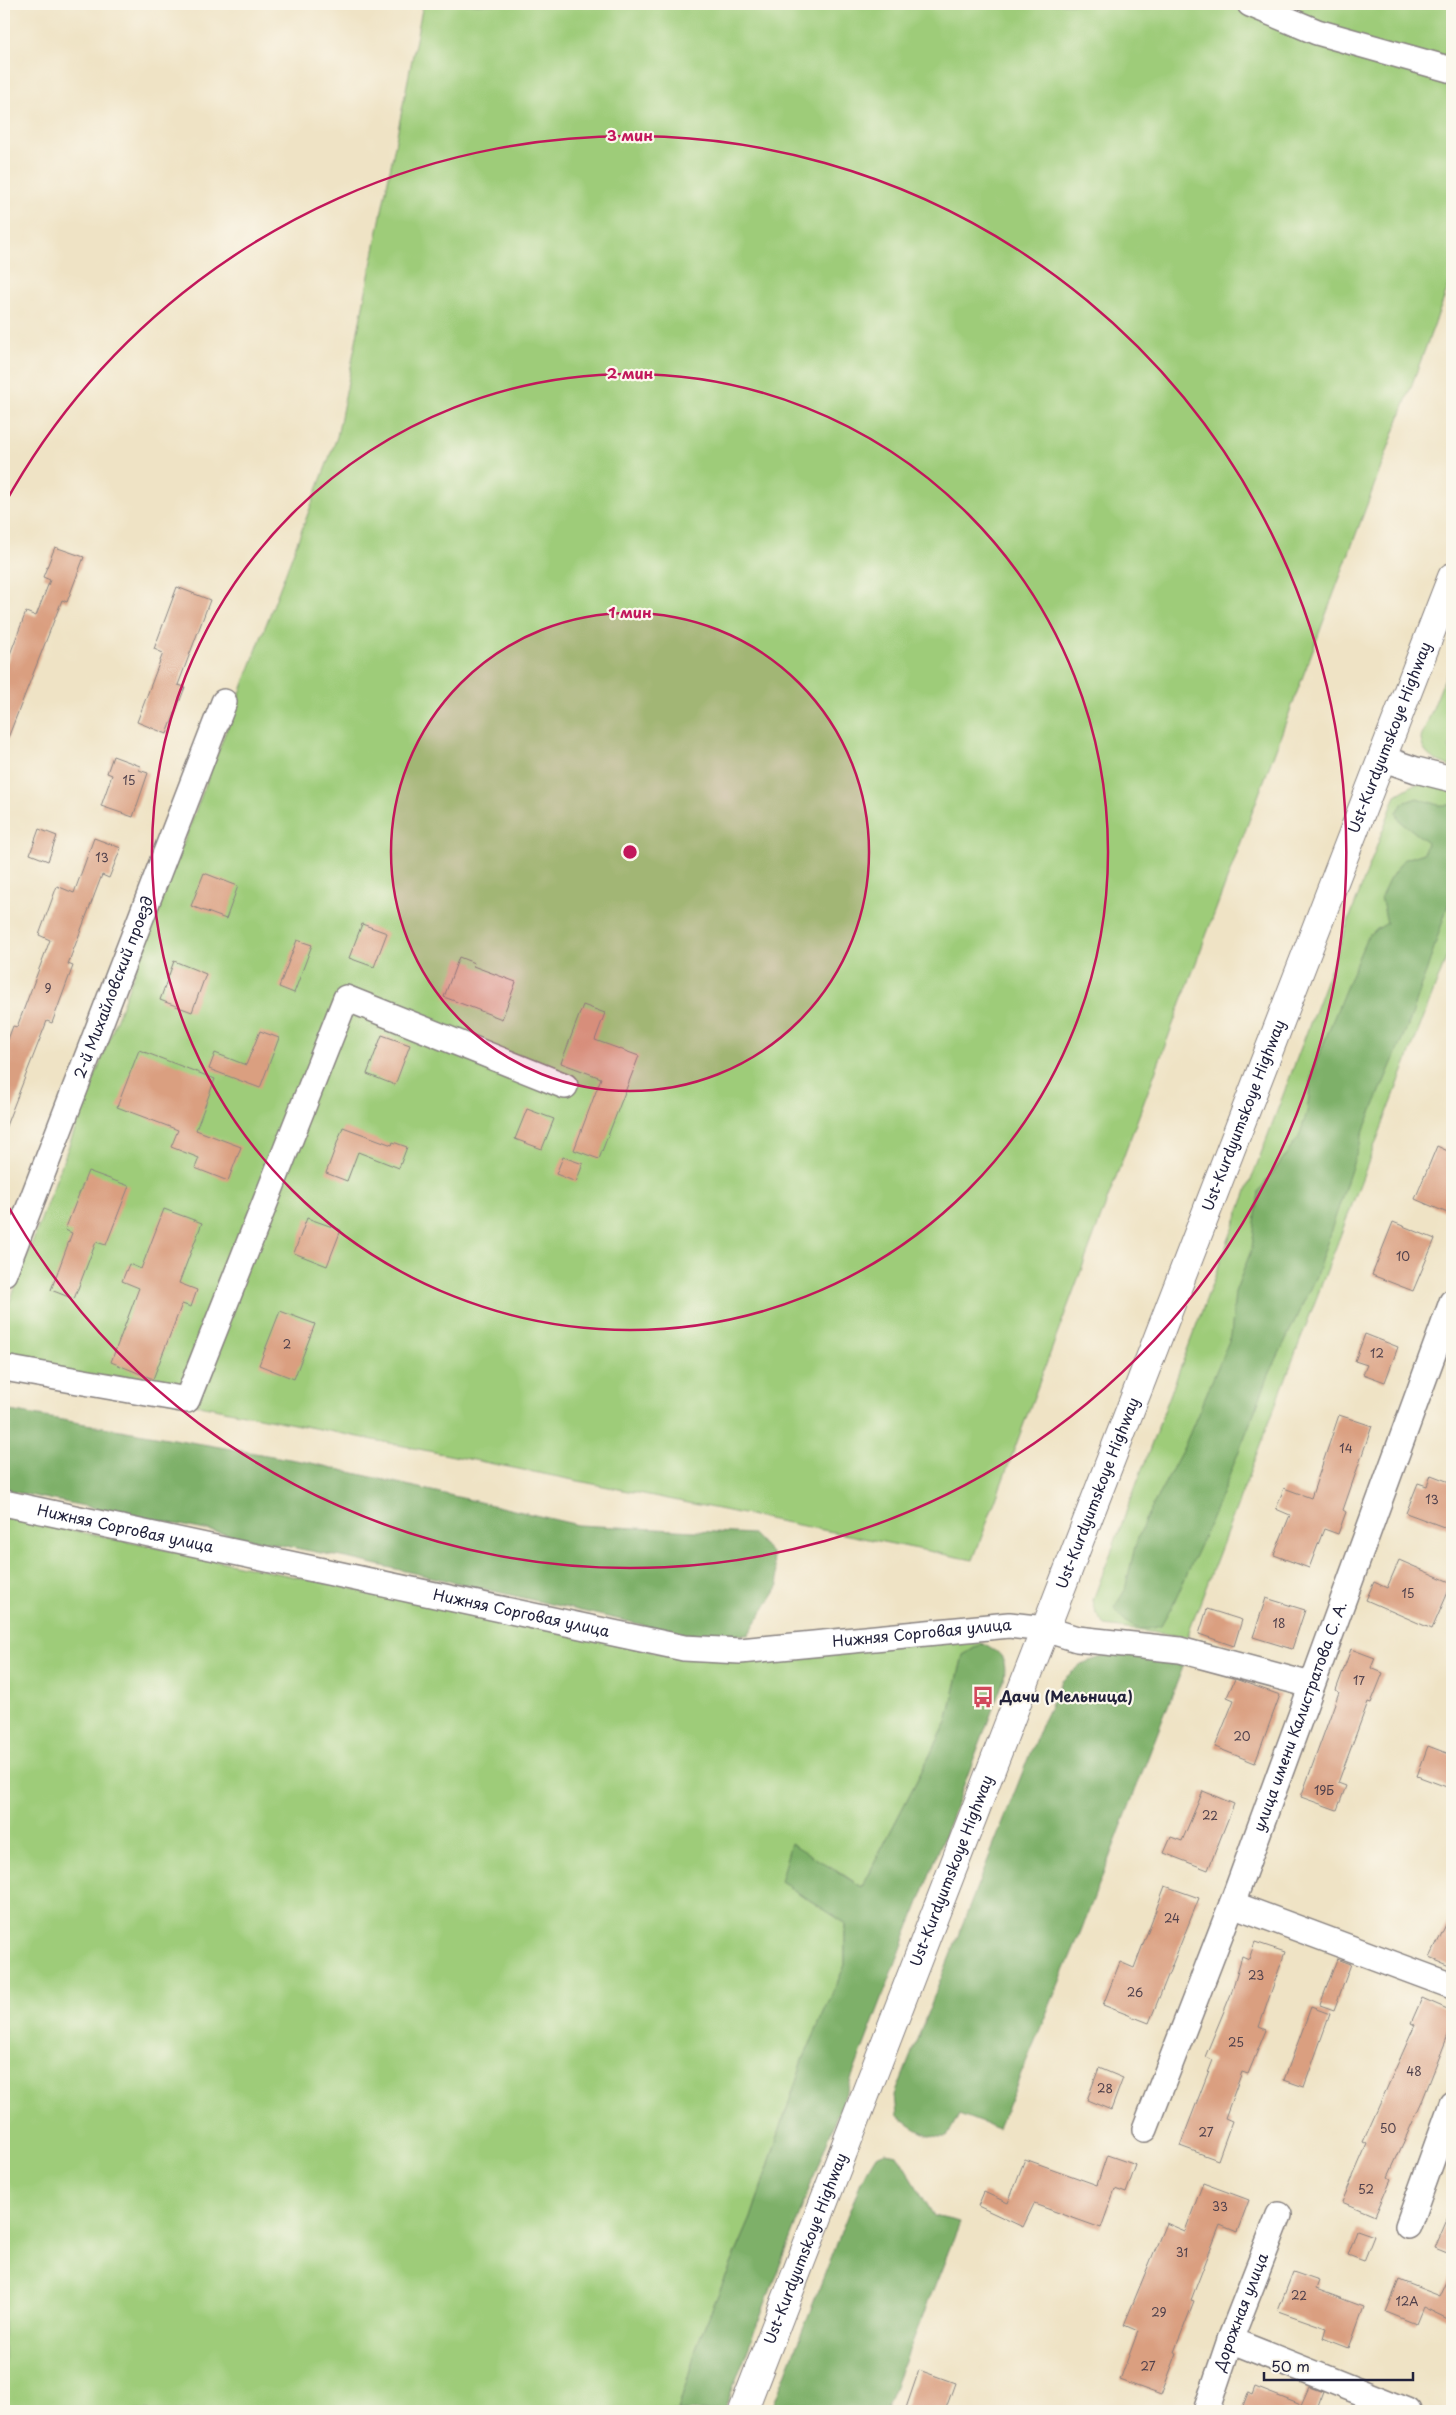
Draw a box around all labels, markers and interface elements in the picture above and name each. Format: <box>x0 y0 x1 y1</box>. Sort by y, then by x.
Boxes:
text: 3 мин <box>607 123 653 146</box>
text: 2 мин <box>607 361 654 384</box>
text: 1 мин <box>608 600 652 623</box>
street label: Ust-Kurdyumskoye Highway <box>1341 638 1436 836</box>
house number: 15 <box>122 771 136 789</box>
centre of rings <box>621 843 639 861</box>
house number: 13 <box>95 848 109 866</box>
street label: 2-й Михайловский проезд <box>67 892 158 1081</box>
house number: 9 <box>44 979 52 997</box>
street label: Ust-Kurdyumskoye Highway <box>1195 1016 1290 1214</box>
house number: 10 <box>1396 1247 1410 1265</box>
house number: 2 <box>283 1335 291 1353</box>
house number: 12 <box>1370 1344 1384 1362</box>
street label: Ust-Kurdyumskoye Highway <box>1049 1394 1144 1592</box>
house number: 14 <box>1339 1439 1353 1457</box>
house number: 13 <box>1425 1490 1439 1508</box>
street label: Нижняя Сорговая улица <box>35 1497 217 1558</box>
street label: Нижняя Сорговая улица <box>431 1582 613 1642</box>
house number: 15 <box>1401 1584 1415 1602</box>
street label: улица имени Калистратова С. А. <box>1246 1597 1352 1834</box>
street label: Нижняя Сорговая улица <box>831 1612 1013 1652</box>
house number: 18 <box>1273 1614 1285 1632</box>
house number: 17 <box>1353 1671 1365 1689</box>
bus stop icon: Дачи (Мельница) <box>970 1684 996 1710</box>
place label: Дачи (Мельница) <box>999 1684 1133 1707</box>
house number: 20 <box>1233 1727 1251 1745</box>
street label: Ust-Kurdyumskoye Highway <box>903 1771 998 1970</box>
house number: 19Б <box>1314 1781 1334 1799</box>
house number: 22 <box>1202 1806 1218 1824</box>
house number: 24 <box>1164 1909 1180 1927</box>
house number: 23 <box>1248 1966 1264 1984</box>
house number: 26 <box>1127 1983 1143 2001</box>
house number: 25 <box>1228 2033 1244 2051</box>
house number: 48 <box>1406 2062 1422 2080</box>
house number: 28 <box>1097 2079 1113 2097</box>
house number: 50 <box>1380 2119 1396 2137</box>
house number: 27 <box>1199 2123 1214 2141</box>
street label: Ust-Kurdyumskoye Highway <box>757 2149 852 2347</box>
house number: 52 <box>1358 2180 1374 2198</box>
house number: 33 <box>1212 2197 1228 2215</box>
house number: 31 <box>1176 2243 1188 2261</box>
street label: Дорожная улица <box>1207 2249 1273 2375</box>
house number: 22 <box>1291 2286 1307 2304</box>
house number: 12А <box>1395 2292 1419 2310</box>
house number: 29 <box>1151 2303 1167 2321</box>
scale bar <box>1264 2350 1412 2382</box>
text: 50 m <box>1271 2354 1310 2377</box>
house number: 27 <box>1141 2357 1156 2375</box>

